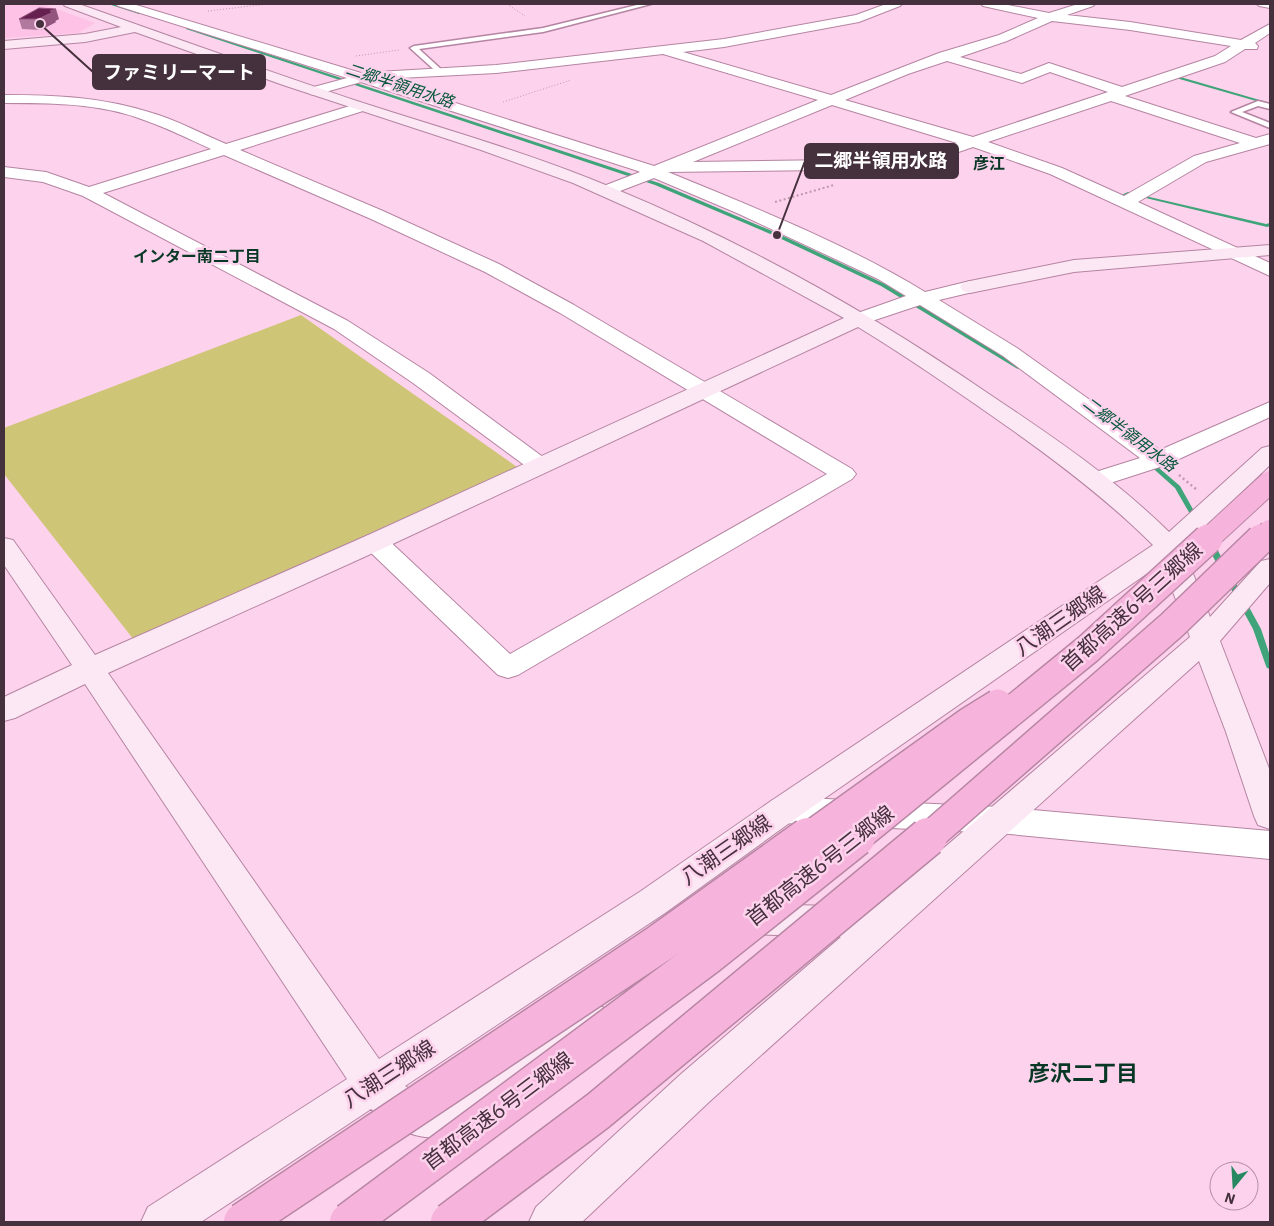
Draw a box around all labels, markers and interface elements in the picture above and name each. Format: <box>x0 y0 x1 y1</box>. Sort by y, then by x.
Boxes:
callout: ファミリーマート <box>93 55 265 89</box>
water label: 二郷半領用水路 <box>344 58 458 112</box>
text: ファミリーマート <box>103 60 255 84</box>
callout: 二郷半領用水路 <box>805 144 958 178</box>
text: 二郷半領用水路 <box>814 148 948 172</box>
district label: 彦江 <box>973 153 1005 173</box>
district label: インター南二丁目 <box>133 246 261 266</box>
water label: 二郷半領用水路 <box>1079 392 1182 477</box>
street label: 首都高速6号三郷線 <box>1055 535 1208 677</box>
street label: 八潮三郷線 <box>1008 579 1110 662</box>
street label: 首都高速6号三郷線 <box>740 799 899 932</box>
street label: 八潮三郷線 <box>674 808 776 891</box>
street label: 八潮三郷線 <box>337 1033 440 1113</box>
street label: 首都高速6号三郷線 <box>417 1045 578 1176</box>
district label: 彦沢二丁目 <box>1028 1058 1138 1087</box>
north arrow <box>1209 1161 1259 1211</box>
text: N <box>1222 1188 1238 1208</box>

